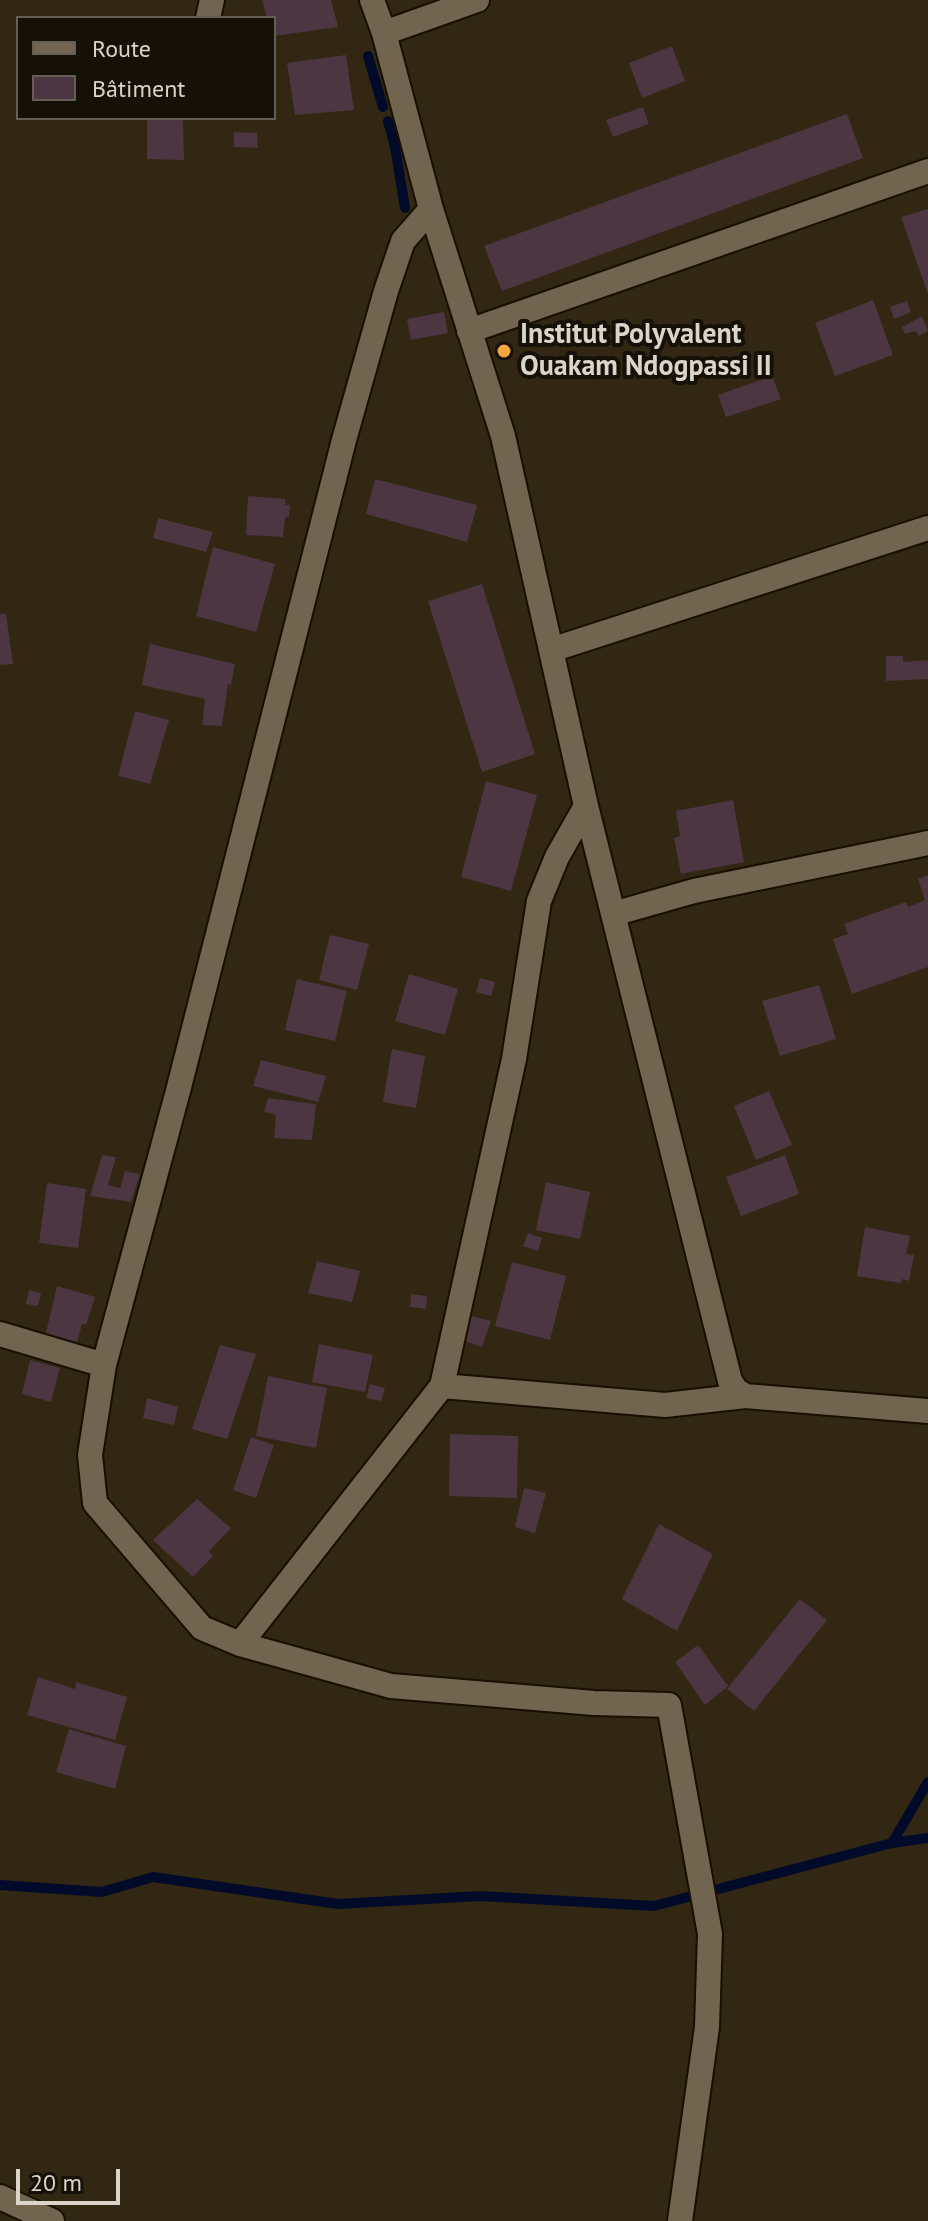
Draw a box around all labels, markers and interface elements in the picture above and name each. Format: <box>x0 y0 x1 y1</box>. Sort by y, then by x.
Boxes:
legend <box>16 16 276 120</box>
text: Route <box>92 33 151 64</box>
text: Bâtiment <box>92 73 185 104</box>
place label: Institut Polyvalent Ouakam Ndogpassi II <box>520 318 772 384</box>
marker: Institut Polyvalent Ouakam Ndogpassi II <box>495 342 513 360</box>
scale bar <box>20 2153 124 2203</box>
text: 20 m <box>30 2167 82 2198</box>

